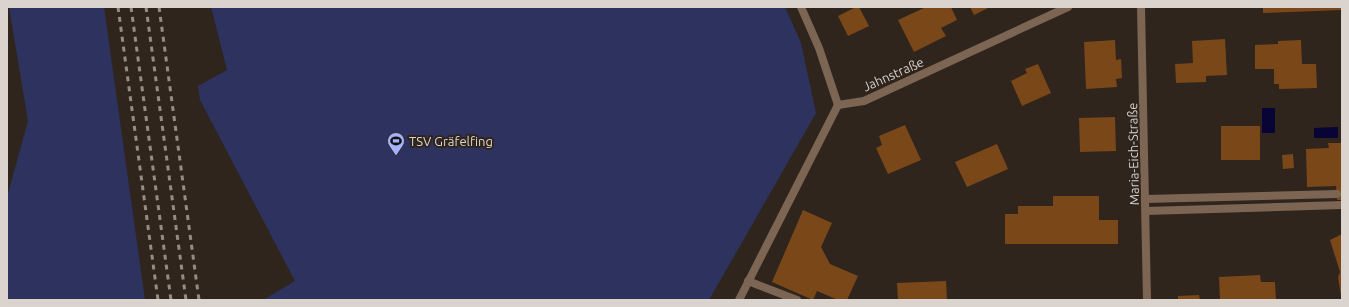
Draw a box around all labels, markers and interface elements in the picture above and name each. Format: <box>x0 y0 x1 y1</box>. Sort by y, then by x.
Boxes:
street label: Jahnstraße <box>860 54 926 94</box>
street label: Maria-Eich-Straße <box>1125 103 1141 205</box>
sports icon: TSV Gräfelfing <box>386 131 406 156</box>
place label: TSV Gräfelfing <box>409 134 493 148</box>

